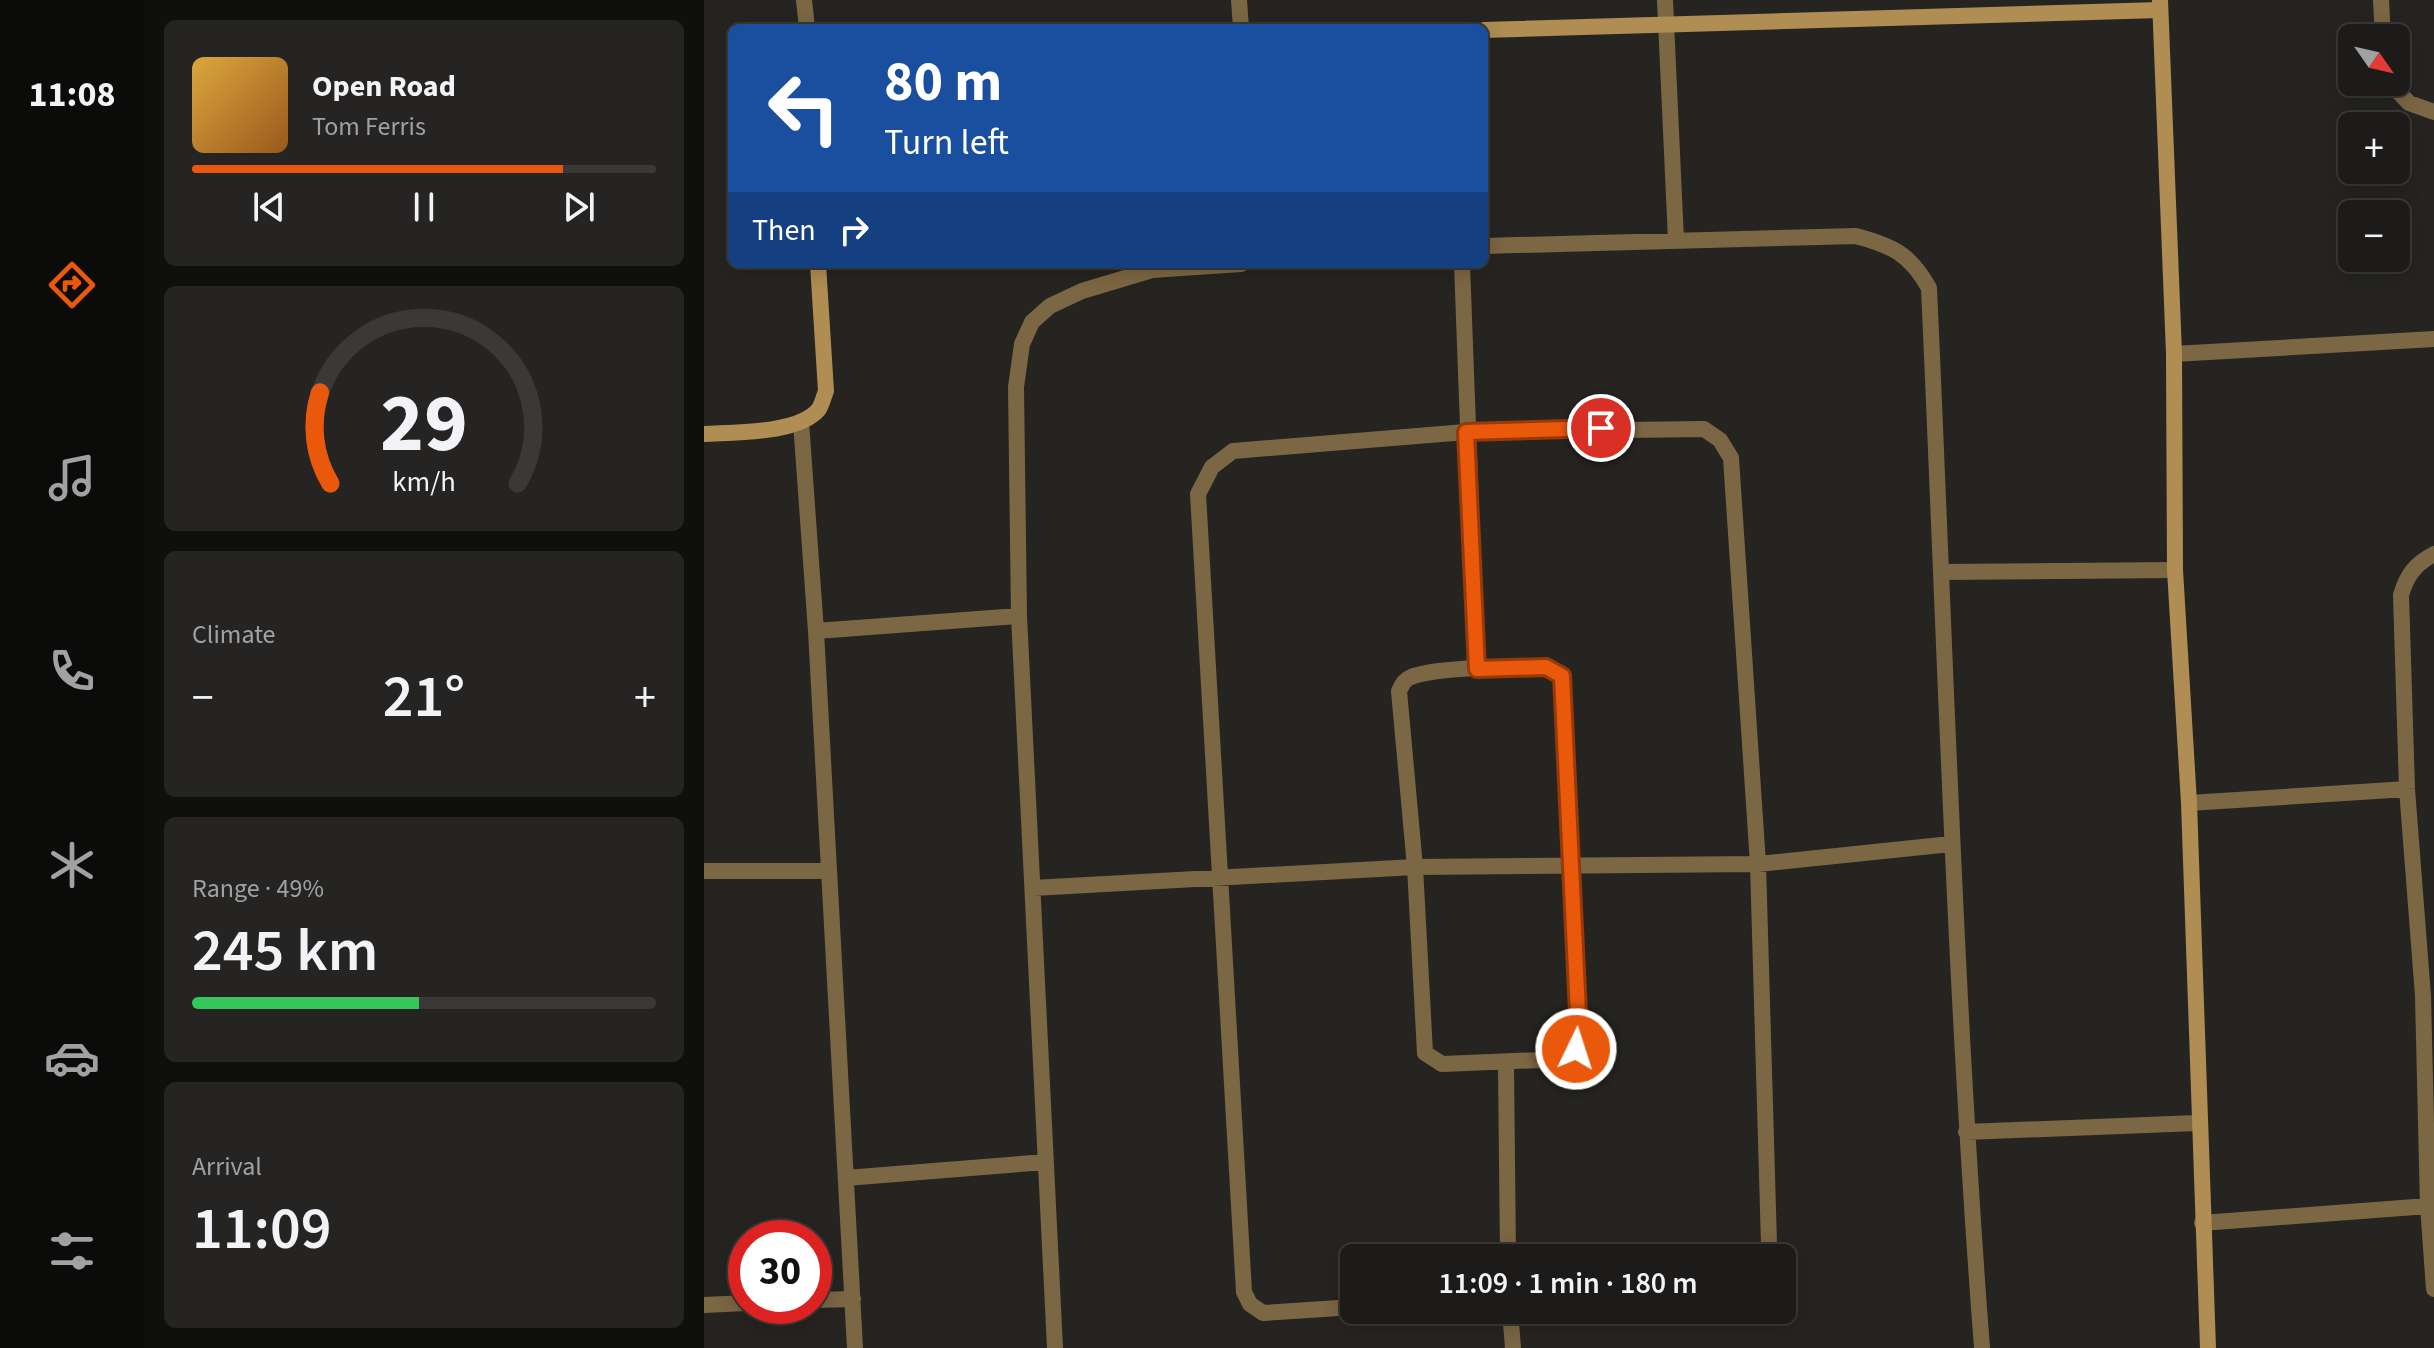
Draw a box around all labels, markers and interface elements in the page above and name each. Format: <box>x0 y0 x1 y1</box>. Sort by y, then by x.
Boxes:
north arrow <box>2338 24 2410 96</box>
map controls <box>2338 24 2410 272</box>
text: 80 m <box>884 43 1002 122</box>
icon: left <box>752 56 856 160</box>
text: Open Road <box>312 65 456 108</box>
text: 11:08 <box>29 69 115 120</box>
text: Tom Ferris <box>312 108 426 145</box>
button: + <box>2338 112 2410 184</box>
text: Turn left <box>884 117 1009 168</box>
icon: previous <box>247 185 291 229</box>
icon: pause <box>402 185 446 229</box>
icon: next <box>557 185 601 229</box>
button: − <box>2338 200 2410 272</box>
icon: right <box>832 208 876 252</box>
text: Then <box>752 209 816 252</box>
icon: directions <box>44 257 100 313</box>
text: 29 <box>380 365 468 483</box>
pin <box>1567 394 1635 462</box>
icon: arrive <box>1579 406 1623 450</box>
icon: music <box>44 450 100 506</box>
text: km/h <box>392 463 456 503</box>
text: Climate <box>192 616 276 653</box>
icon: phone <box>44 643 100 699</box>
text: 21° <box>383 655 465 740</box>
text: − <box>192 667 214 730</box>
text: + <box>634 667 656 730</box>
icon: climate <box>44 837 100 893</box>
text: Range · 49% <box>192 870 324 907</box>
text: 245 km <box>192 909 378 994</box>
position arrow <box>1534 1007 1618 1091</box>
icon: car <box>44 1030 100 1086</box>
text: Arrival <box>192 1148 262 1185</box>
text: 11:09 <box>192 1187 332 1272</box>
speed limit sign: 30 <box>728 1220 832 1324</box>
icon: filters <box>44 1223 100 1279</box>
text: 11:09 · 1 min · 180 m <box>1438 1262 1698 1305</box>

